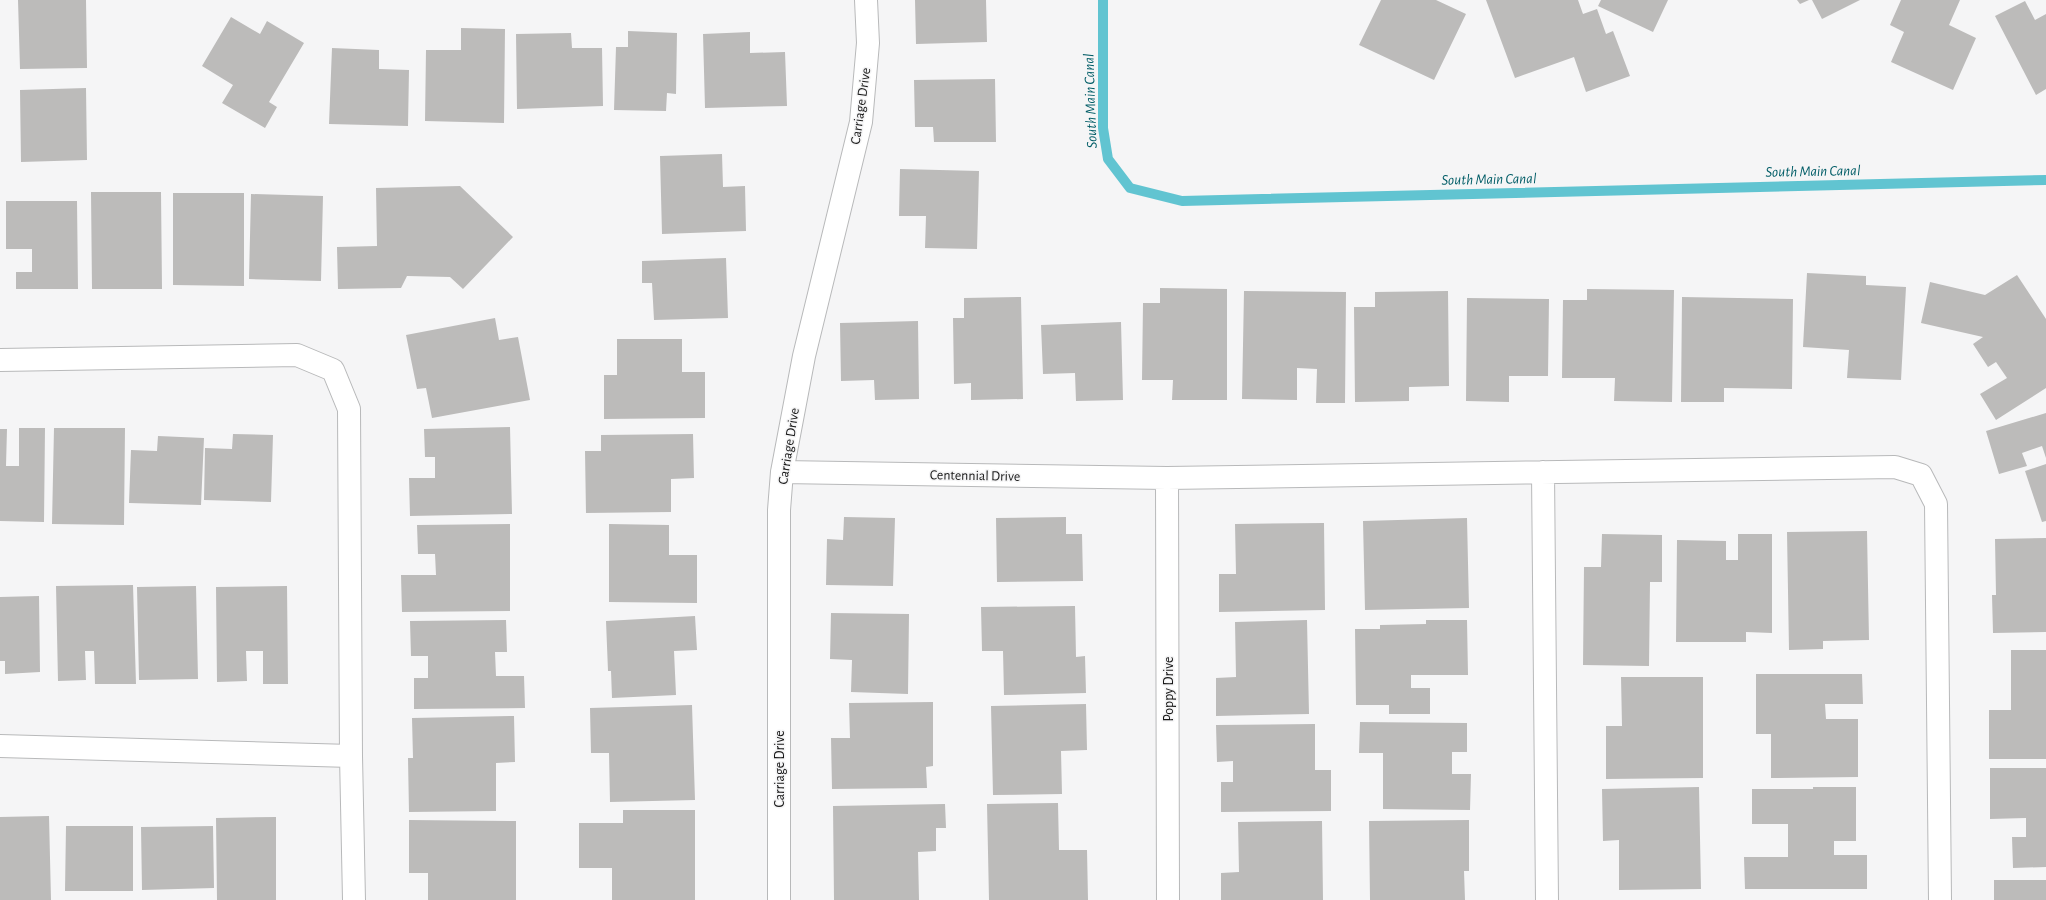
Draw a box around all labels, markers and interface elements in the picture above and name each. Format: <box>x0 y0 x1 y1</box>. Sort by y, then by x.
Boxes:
water label: South Main Canal <box>1081 53 1100 149</box>
street label: Carriage Drive <box>849 67 873 145</box>
water label: South Main Canal <box>1765 163 1861 180</box>
water label: South Main Canal <box>1441 171 1537 188</box>
street label: Carriage Drive <box>776 407 802 485</box>
street label: Centennial Drive <box>930 468 1020 484</box>
street label: Poppy Drive <box>1162 656 1176 722</box>
street label: Carriage Drive <box>773 730 787 808</box>

